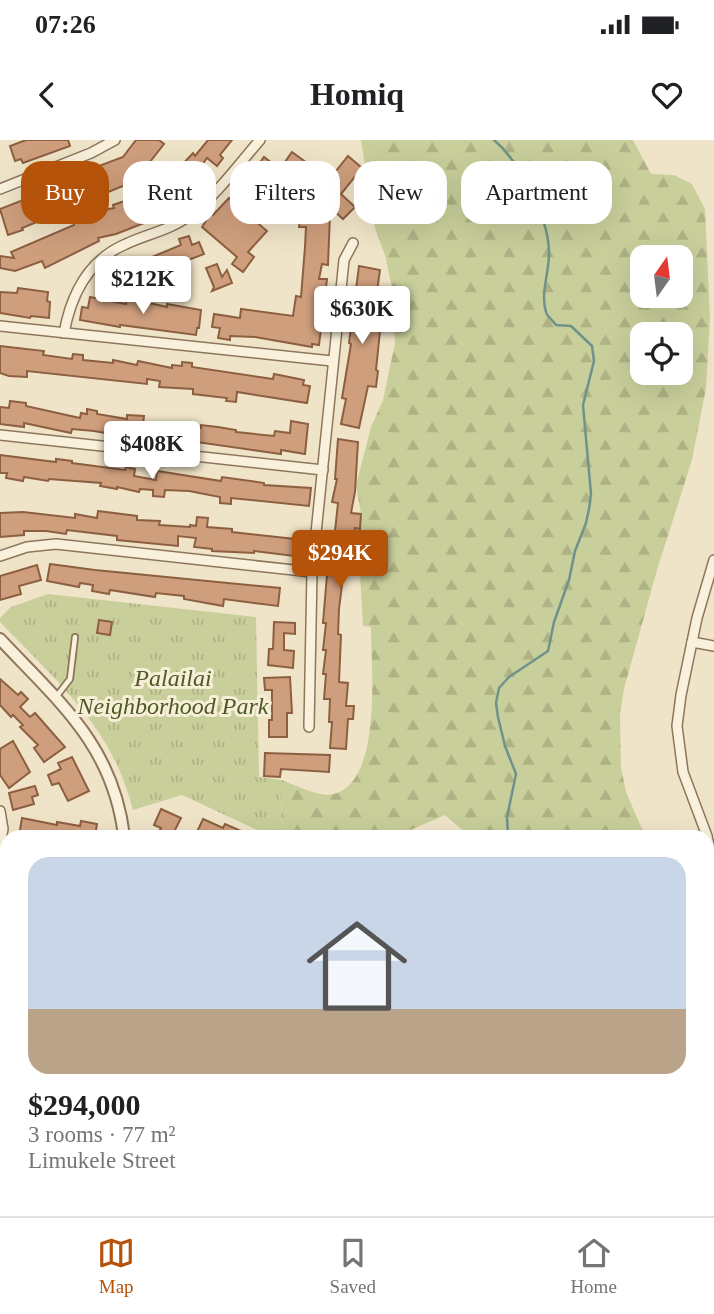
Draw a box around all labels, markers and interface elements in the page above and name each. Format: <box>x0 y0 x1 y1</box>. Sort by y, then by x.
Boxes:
text: 07:26 <box>35 10 96 39</box>
icon: back <box>28 76 66 114</box>
text: Homiq <box>310 76 404 112</box>
icon: heart <box>648 76 686 114</box>
chip: Buy <box>21 161 109 224</box>
chip: Rent <box>123 161 216 224</box>
chip: Filters <box>230 161 340 224</box>
chip: New <box>354 161 447 224</box>
chip: Apartment <box>461 161 612 224</box>
north arrow <box>630 245 693 308</box>
map controls <box>630 245 693 385</box>
pin: $212K <box>94 256 192 316</box>
text: $212K <box>111 266 175 291</box>
pin: $630K <box>313 286 411 346</box>
text: $630K <box>330 296 394 321</box>
button: locate <box>630 322 693 385</box>
pin: $408K <box>103 422 201 481</box>
text: $408K <box>120 431 184 456</box>
pin: $294K <box>291 531 389 590</box>
text: $294K <box>308 540 372 565</box>
park label: Palailai Neighborhood Park <box>77 665 269 719</box>
icon: home <box>294 903 420 1029</box>
text: $294,000 <box>28 1088 141 1121</box>
text: 3 rooms · 77 m² <box>28 1122 175 1147</box>
text: Limukele Street <box>28 1148 176 1173</box>
tab: Map <box>97 1234 135 1298</box>
tab: Saved <box>330 1234 376 1298</box>
tab: Home <box>570 1234 617 1298</box>

